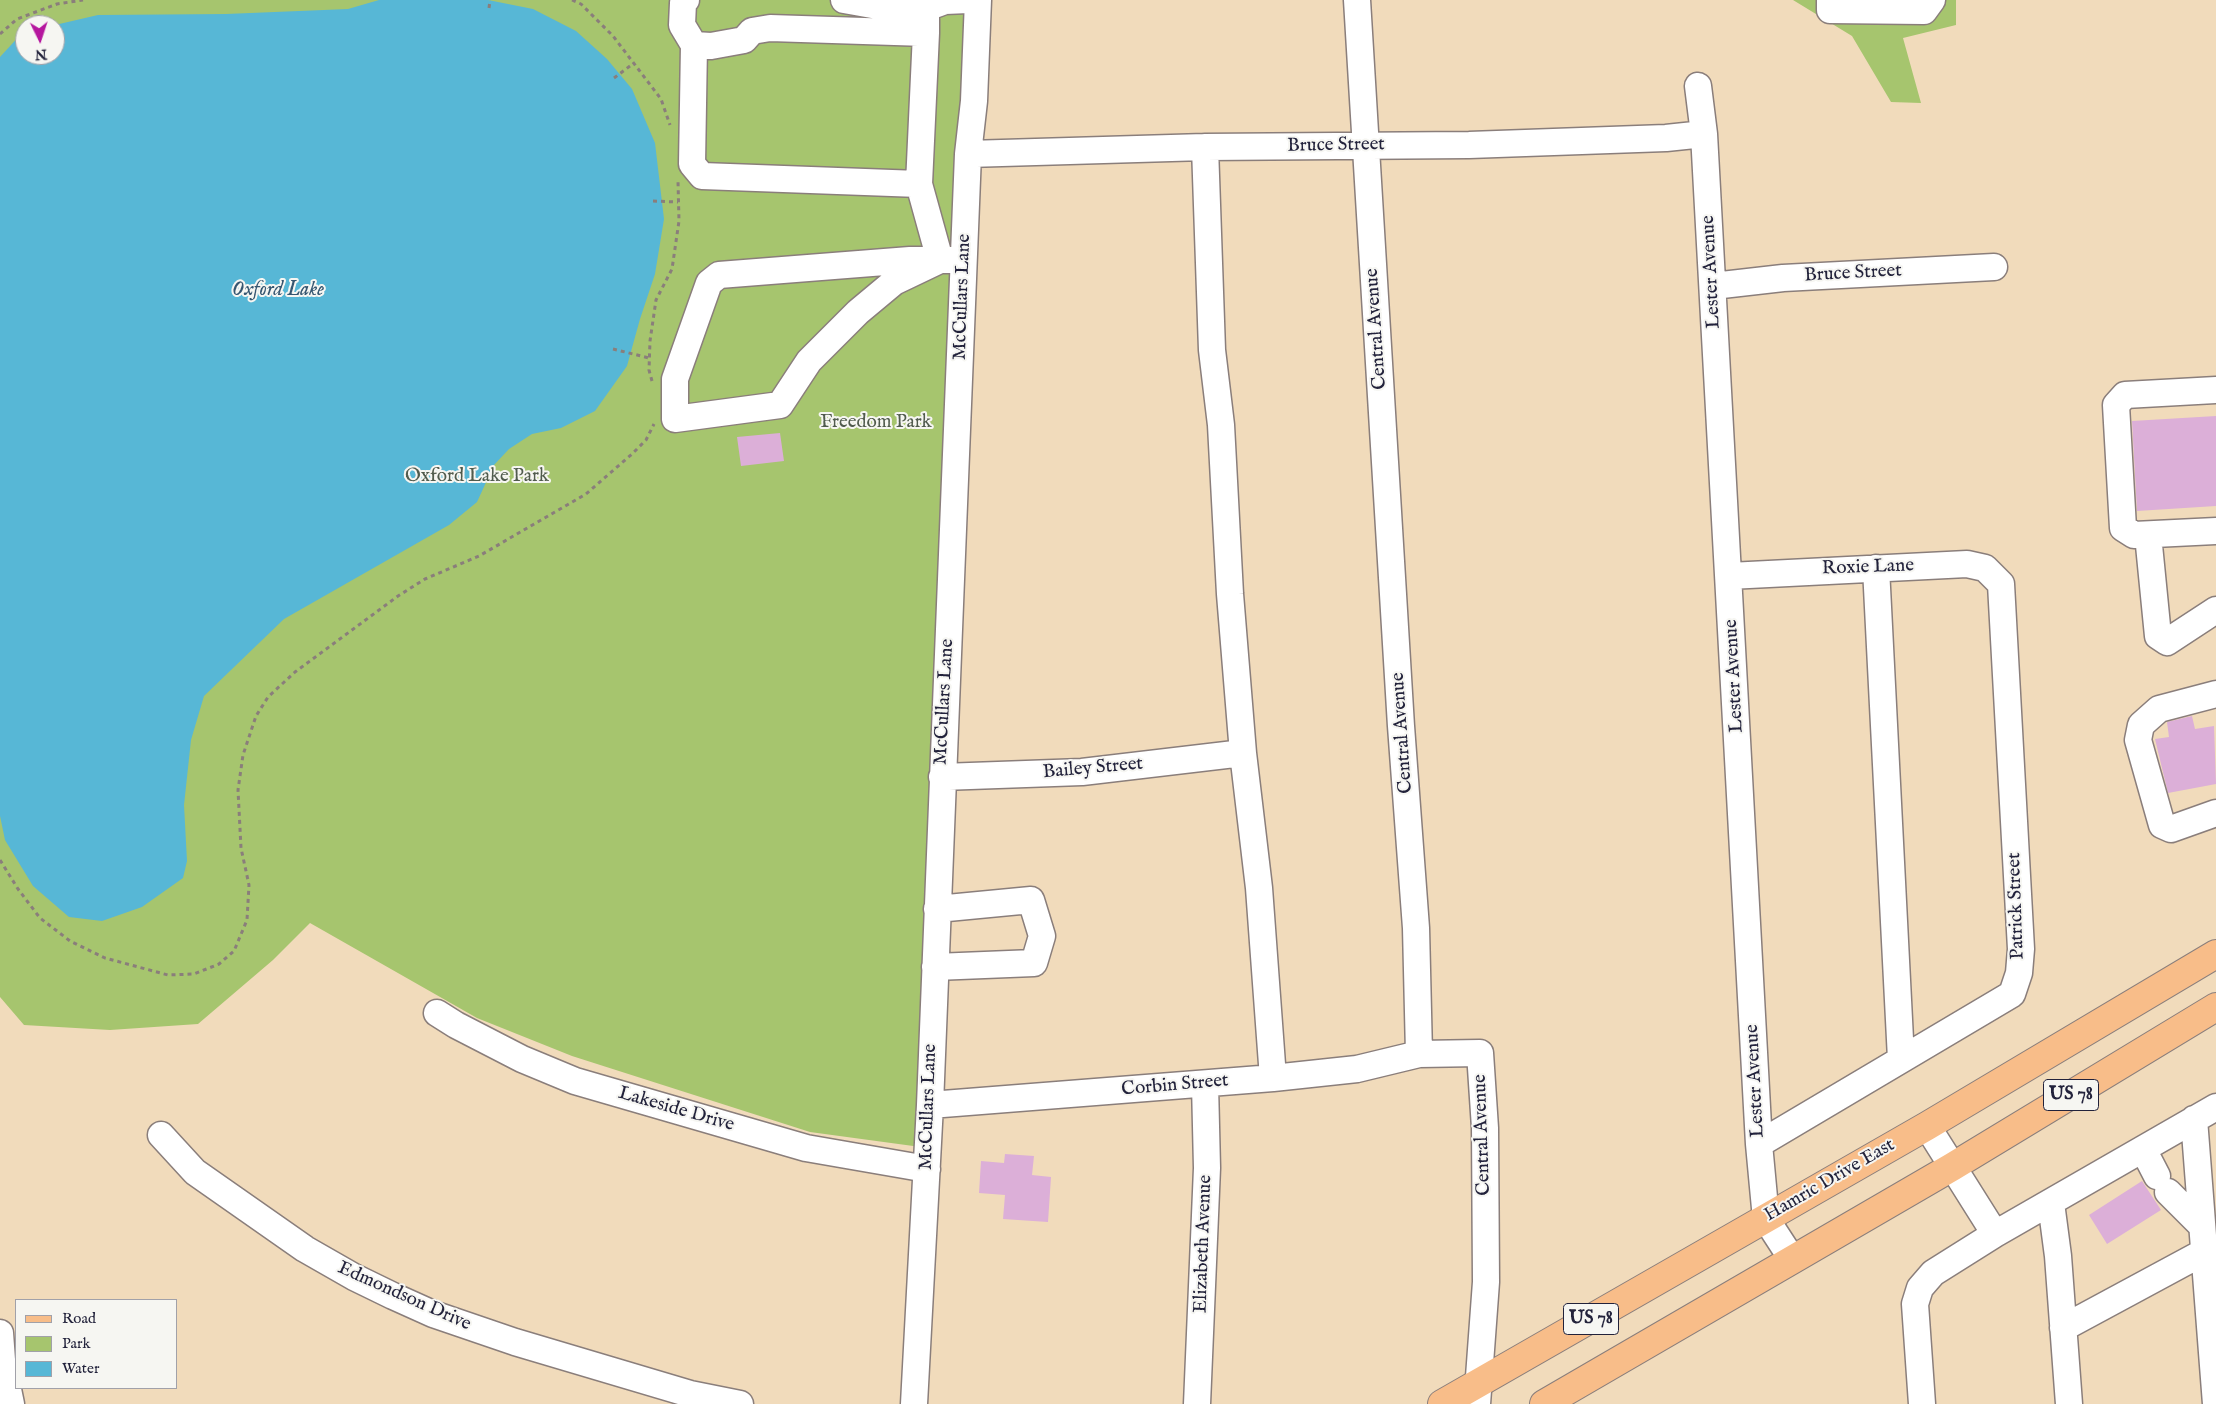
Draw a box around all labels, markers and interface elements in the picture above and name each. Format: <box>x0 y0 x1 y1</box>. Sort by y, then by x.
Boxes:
north arrow <box>15 15 65 65</box>
text: N <box>34 45 48 63</box>
street label: Bruce Street <box>1287 134 1385 158</box>
street label: Lester Avenue <box>1698 215 1726 329</box>
street label: McCullars Lane <box>949 233 977 361</box>
street label: Bruce Street <box>1804 260 1902 288</box>
street label: Central Avenue <box>1361 268 1393 390</box>
water label: Oxford Lake <box>232 279 324 303</box>
park label: Freedom Park <box>820 412 932 434</box>
park label: Oxford Lake Park <box>405 466 549 488</box>
street label: Roxie Lane <box>1822 555 1914 581</box>
street label: Lester Avenue <box>1721 619 1749 733</box>
street label: McCullars Lane <box>930 638 960 766</box>
street label: Central Avenue <box>1387 672 1419 794</box>
street label: Bailey Street <box>1042 753 1144 785</box>
street label: Patrick Street <box>2004 852 2030 960</box>
street label: Lester Avenue <box>1742 1024 1770 1138</box>
street label: McCullars Lane <box>915 1043 943 1171</box>
street label: Corbin Street <box>1121 1070 1229 1102</box>
street label: Central Avenue <box>1469 1074 1497 1196</box>
road number: US 78 <box>2044 1080 2098 1110</box>
street label: Lakeside Drive <box>615 1083 737 1137</box>
street label: Hamric Drive East <box>1761 1135 1899 1227</box>
street label: Elizabeth Avenue <box>1190 1175 1218 1313</box>
street label: Edmondson Drive <box>334 1257 474 1337</box>
legend <box>15 1299 178 1389</box>
road number: US 78 <box>1564 1304 1618 1335</box>
text: Road <box>62 1309 96 1328</box>
text: Park <box>62 1334 91 1353</box>
text: Water <box>62 1359 99 1378</box>

